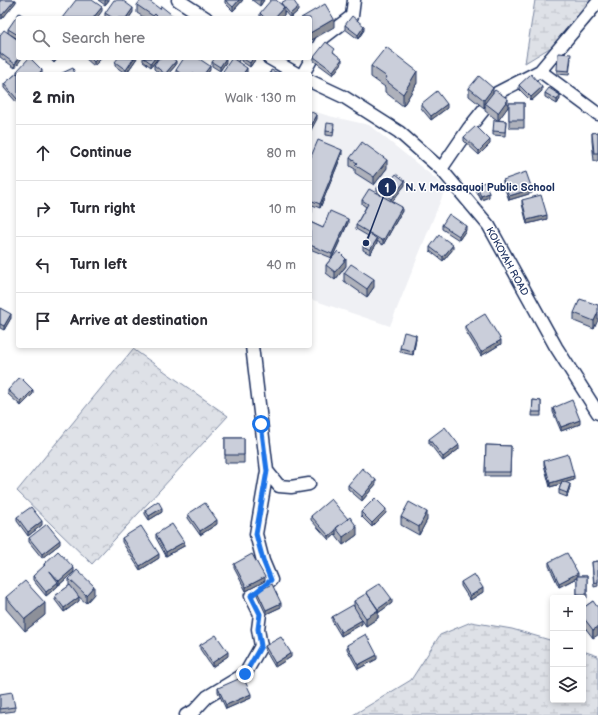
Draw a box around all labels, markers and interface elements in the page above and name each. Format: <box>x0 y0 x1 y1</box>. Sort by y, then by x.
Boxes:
search box <box>16 16 312 60</box>
icon: search <box>30 27 52 49</box>
text: Search here <box>62 29 145 48</box>
text: 2 min <box>32 88 75 108</box>
text: Walk · 130 m <box>225 90 296 106</box>
icon: ahead <box>32 142 54 164</box>
text: Continue <box>70 143 132 162</box>
text: 80 m <box>267 145 296 161</box>
callout: N. V. Massaquoi Public School <box>377 176 563 199</box>
text: 1 <box>384 181 390 196</box>
text: N. V. Massaquoi Public School <box>405 181 555 194</box>
icon: right <box>32 198 54 220</box>
text: Turn right <box>70 199 135 218</box>
text: 10 m <box>269 201 296 217</box>
street label: KOKOYAH ROAD <box>483 225 531 298</box>
icon: left <box>32 254 54 276</box>
text: Turn left <box>70 255 127 274</box>
text: 40 m <box>266 257 296 273</box>
icon: arrive <box>32 310 54 332</box>
text: Arrive at destination <box>70 311 208 330</box>
route start <box>252 415 270 433</box>
map controls <box>550 595 586 703</box>
button: + <box>550 595 586 631</box>
button: − <box>550 631 586 667</box>
route end <box>236 665 254 683</box>
button: layers <box>550 667 586 703</box>

